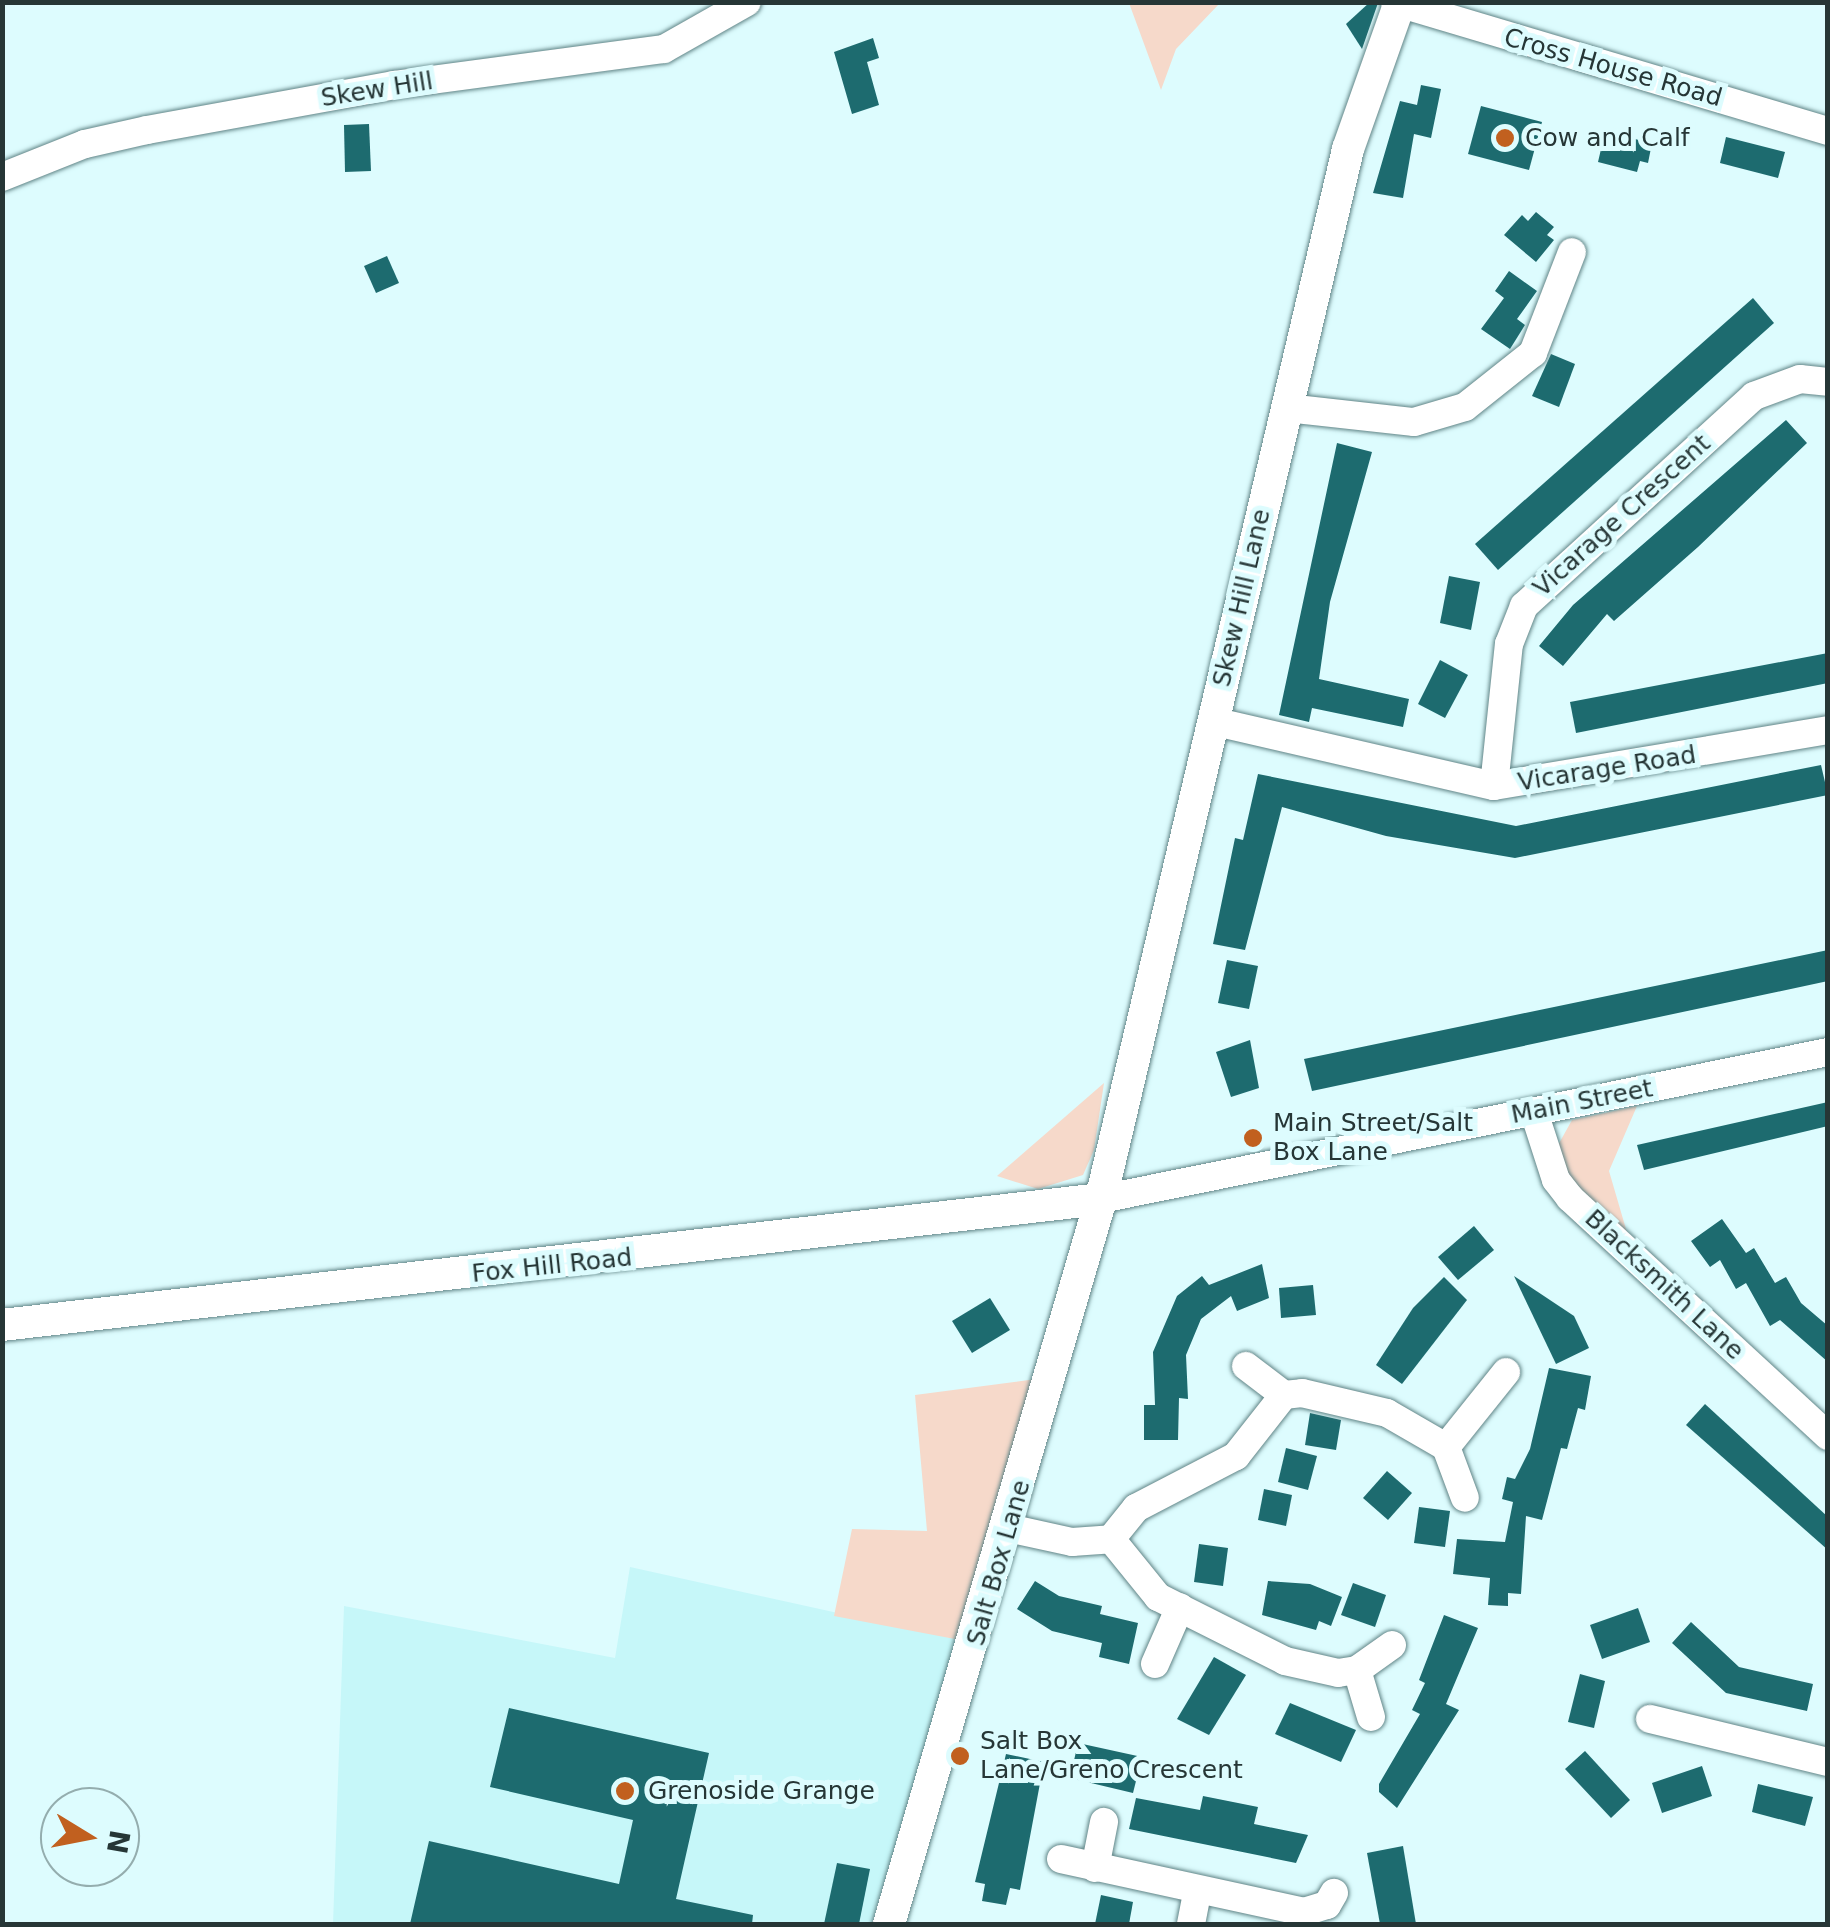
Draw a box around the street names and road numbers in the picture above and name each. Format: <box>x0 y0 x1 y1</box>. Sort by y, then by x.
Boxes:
street label: Cross House Road <box>1500 23 1726 113</box>
street label: Skew Hill <box>319 66 435 114</box>
street label: Vicarage Crescent <box>1527 429 1717 603</box>
street label: Skew Hill Lane <box>1207 506 1277 690</box>
street label: Vicarage Road <box>1516 740 1698 798</box>
street label: Main Street <box>1509 1074 1655 1130</box>
street label: Blacksmith Lane <box>1578 1204 1750 1366</box>
street label: Fox Hill Road <box>470 1243 634 1289</box>
street label: Salt Box Lane <box>961 1477 1037 1649</box>

